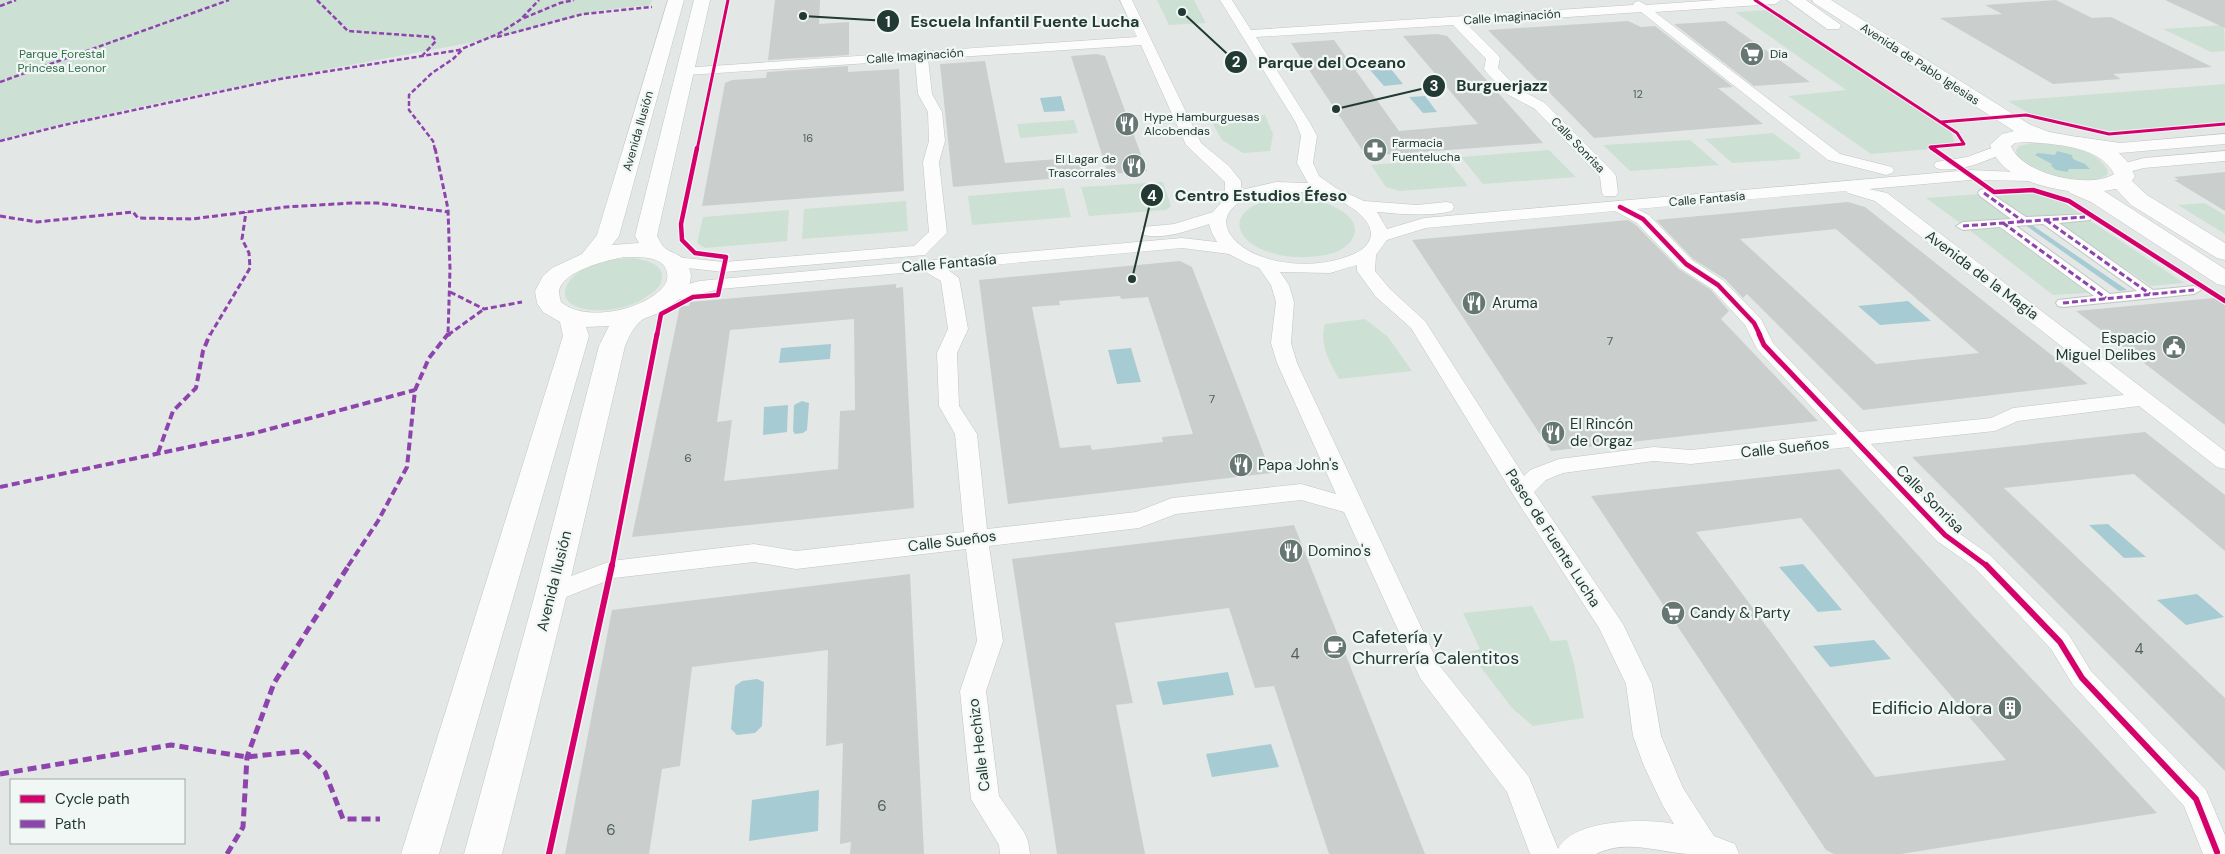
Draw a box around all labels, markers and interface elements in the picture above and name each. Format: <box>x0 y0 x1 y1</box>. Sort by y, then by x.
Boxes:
callout: Escuela Infantil Fuente Lucha <box>876 6 1150 37</box>
street label: Calle Imaginación <box>1463 6 1561 28</box>
text: Escuela Infantil Fuente Lucha <box>910 11 1140 32</box>
text: 1 <box>885 12 891 32</box>
street label: Avenida de Pablo Iglesias <box>1857 19 1983 109</box>
supermarket icon: Dia <box>1739 41 1765 67</box>
street label: Calle Imaginación <box>866 45 964 67</box>
park label: Parque Forestal Princesa Leonor <box>17 46 107 76</box>
place label: Dia <box>1770 46 1788 62</box>
callout: Parque del Oceano <box>1223 47 1416 78</box>
text: 2 <box>1232 52 1241 72</box>
text: Parque del Oceano <box>1258 52 1406 73</box>
callout: Burguerjazz <box>1421 70 1558 101</box>
text: Burguerjazz <box>1456 75 1548 96</box>
text: 3 <box>1429 76 1439 96</box>
house number: 12 <box>1633 87 1643 101</box>
street label: Avenida Ilusión <box>619 89 657 173</box>
place label: Hype Hamburguesas Alcobendas <box>1144 109 1259 139</box>
restaurant icon: Hype Hamburguesas Alcobendas <box>1114 111 1140 137</box>
street label: Calle Sonrisa <box>1547 114 1609 176</box>
house number: 16 <box>803 131 813 145</box>
place label: Farmacia Fuentelucha <box>1392 135 1460 165</box>
pharmacy icon: Farmacia Fuentelucha <box>1362 137 1388 163</box>
place label: El Lagar de Trascorrales <box>1048 151 1116 181</box>
restaurant icon: El Lagar de Trascorrales <box>1121 153 1147 179</box>
callout: Centro Estudios Éfeso <box>1140 180 1357 211</box>
text: Centro Estudios Éfeso <box>1175 185 1347 206</box>
text: 4 <box>1147 186 1157 206</box>
street label: Calle Fantasía <box>1668 188 1746 210</box>
street label: Avenida de la Magia <box>1921 226 2043 324</box>
street label: Calle Fantasía <box>901 249 997 277</box>
restaurant icon: Aruma <box>1461 290 1487 316</box>
place label: Aruma <box>1492 293 1538 313</box>
place label: Espacio Miguel Delibes <box>2056 328 2156 365</box>
house number: 7 <box>1607 333 1613 349</box>
public building icon: Espacio Miguel Delibes <box>2161 334 2187 360</box>
house number: 7 <box>1209 391 1215 407</box>
place label: El Rincón de Orgaz <box>1570 414 1633 451</box>
restaurant icon: El Rincón de Orgaz <box>1540 420 1566 446</box>
street label: Calle Sueños <box>1740 433 1830 463</box>
house number: 6 <box>684 450 692 466</box>
restaurant icon: Papa John's <box>1228 452 1254 478</box>
place label: Papa John's <box>1258 455 1339 475</box>
street label: Calle Sonrisa <box>1891 460 1969 538</box>
street label: Paseo de Fuente Lucha <box>1501 465 1605 611</box>
street label: Calle Sueños <box>907 526 997 556</box>
street label: Avenida Ilusión <box>532 529 576 633</box>
restaurant icon: Domino's <box>1278 538 1304 564</box>
place label: Domino's <box>1308 541 1371 561</box>
supermarket icon: Candy & Party <box>1660 600 1686 626</box>
place label: Candy & Party <box>1690 603 1791 623</box>
place label: Cafetería y Churrería Calentitos <box>1352 625 1519 670</box>
cafe icon: Cafetería y Churrería Calentitos <box>1322 634 1348 660</box>
house number: 4 <box>2134 639 2144 659</box>
house number: 4 <box>1290 644 1300 664</box>
building icon: Edificio Aldora <box>1997 695 2023 721</box>
place label: Edificio Aldora <box>1872 696 1992 720</box>
street label: Calle Hechizo <box>963 697 995 793</box>
legend <box>10 779 185 844</box>
text: Cycle path <box>55 789 130 809</box>
house number: 6 <box>877 796 887 816</box>
text: Path <box>55 814 86 834</box>
house number: 6 <box>606 820 616 840</box>

